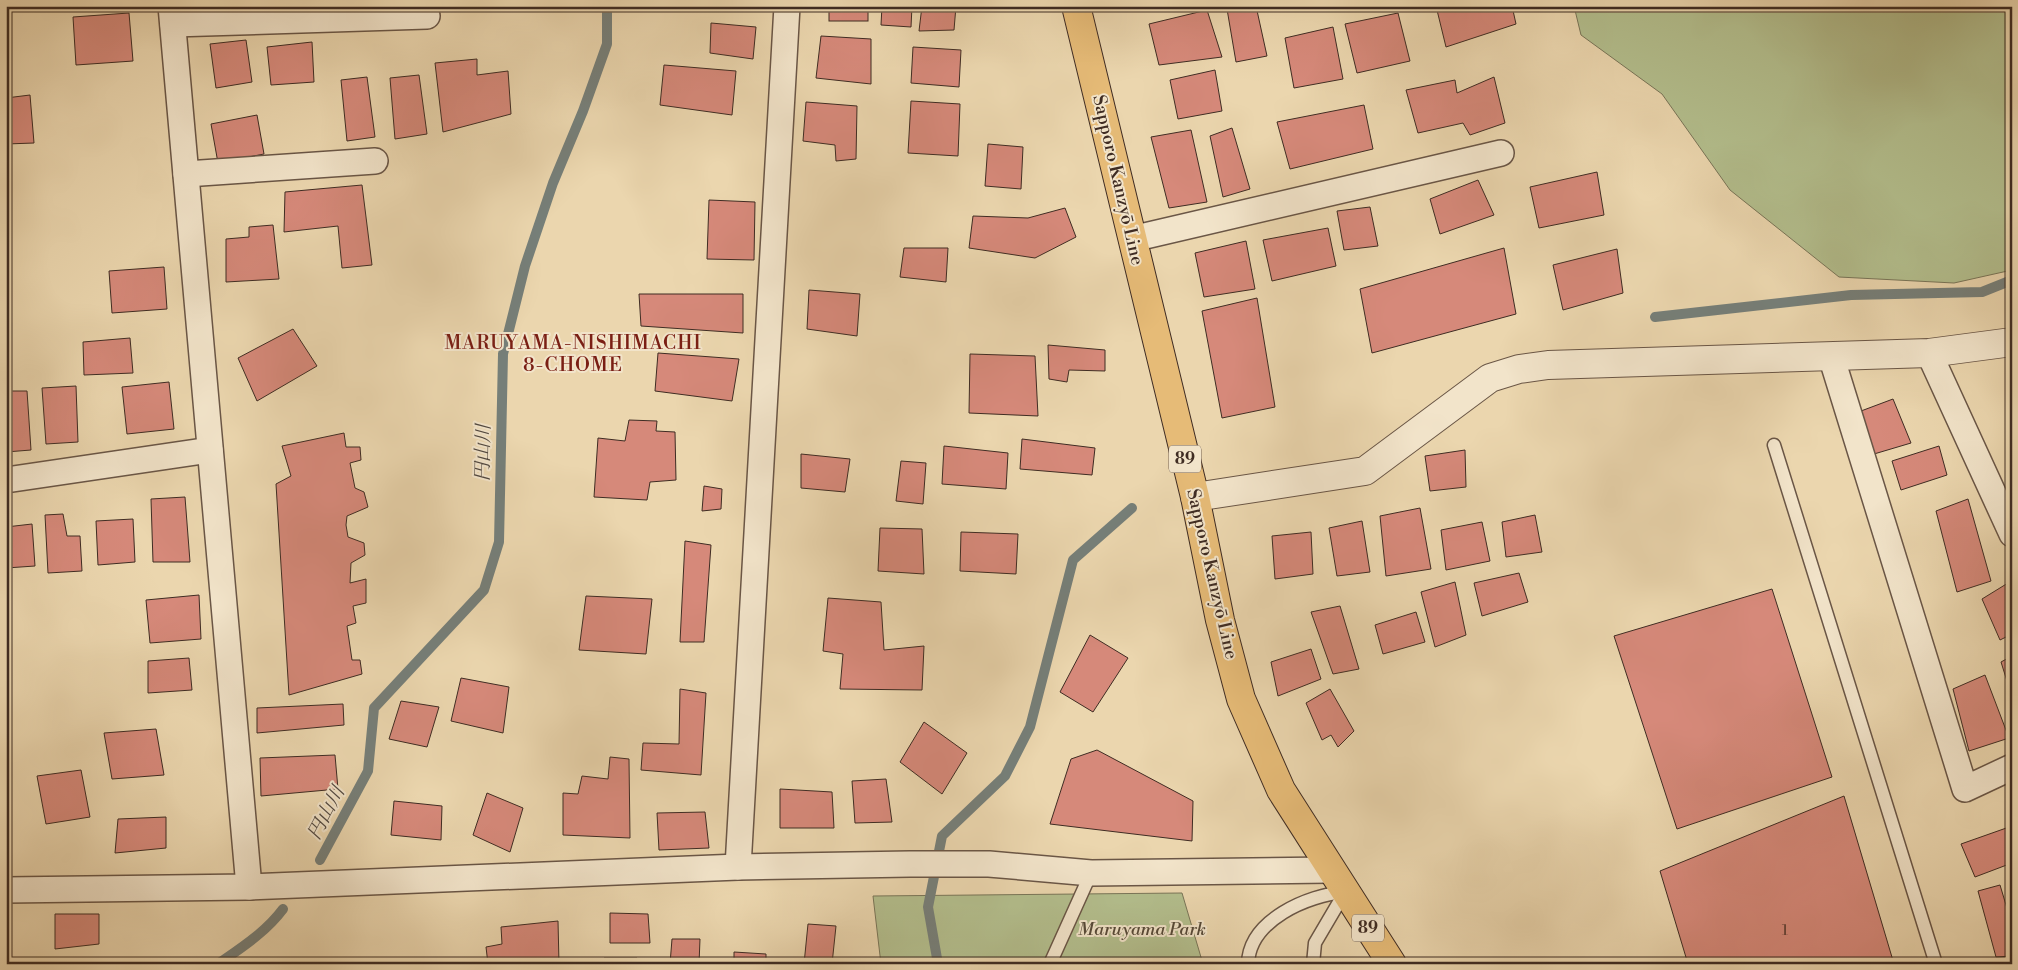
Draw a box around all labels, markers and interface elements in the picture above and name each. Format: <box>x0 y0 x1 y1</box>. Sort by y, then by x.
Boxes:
street label: Sapporo Kanzyō Line <box>1087 93 1149 267</box>
district label: MARUYAMA-NISHIMACHI 8-CHOME <box>444 331 702 377</box>
water label: 円山川 <box>471 422 496 482</box>
road number: 89 <box>1169 446 1201 472</box>
street label: Sapporo Kanzyō Line <box>1181 487 1243 661</box>
water label: 円山川 <box>302 780 351 844</box>
road number: 89 <box>1352 914 1384 941</box>
park label: Maruyama Park <box>1078 918 1206 941</box>
house number: 1 <box>1782 921 1789 940</box>

